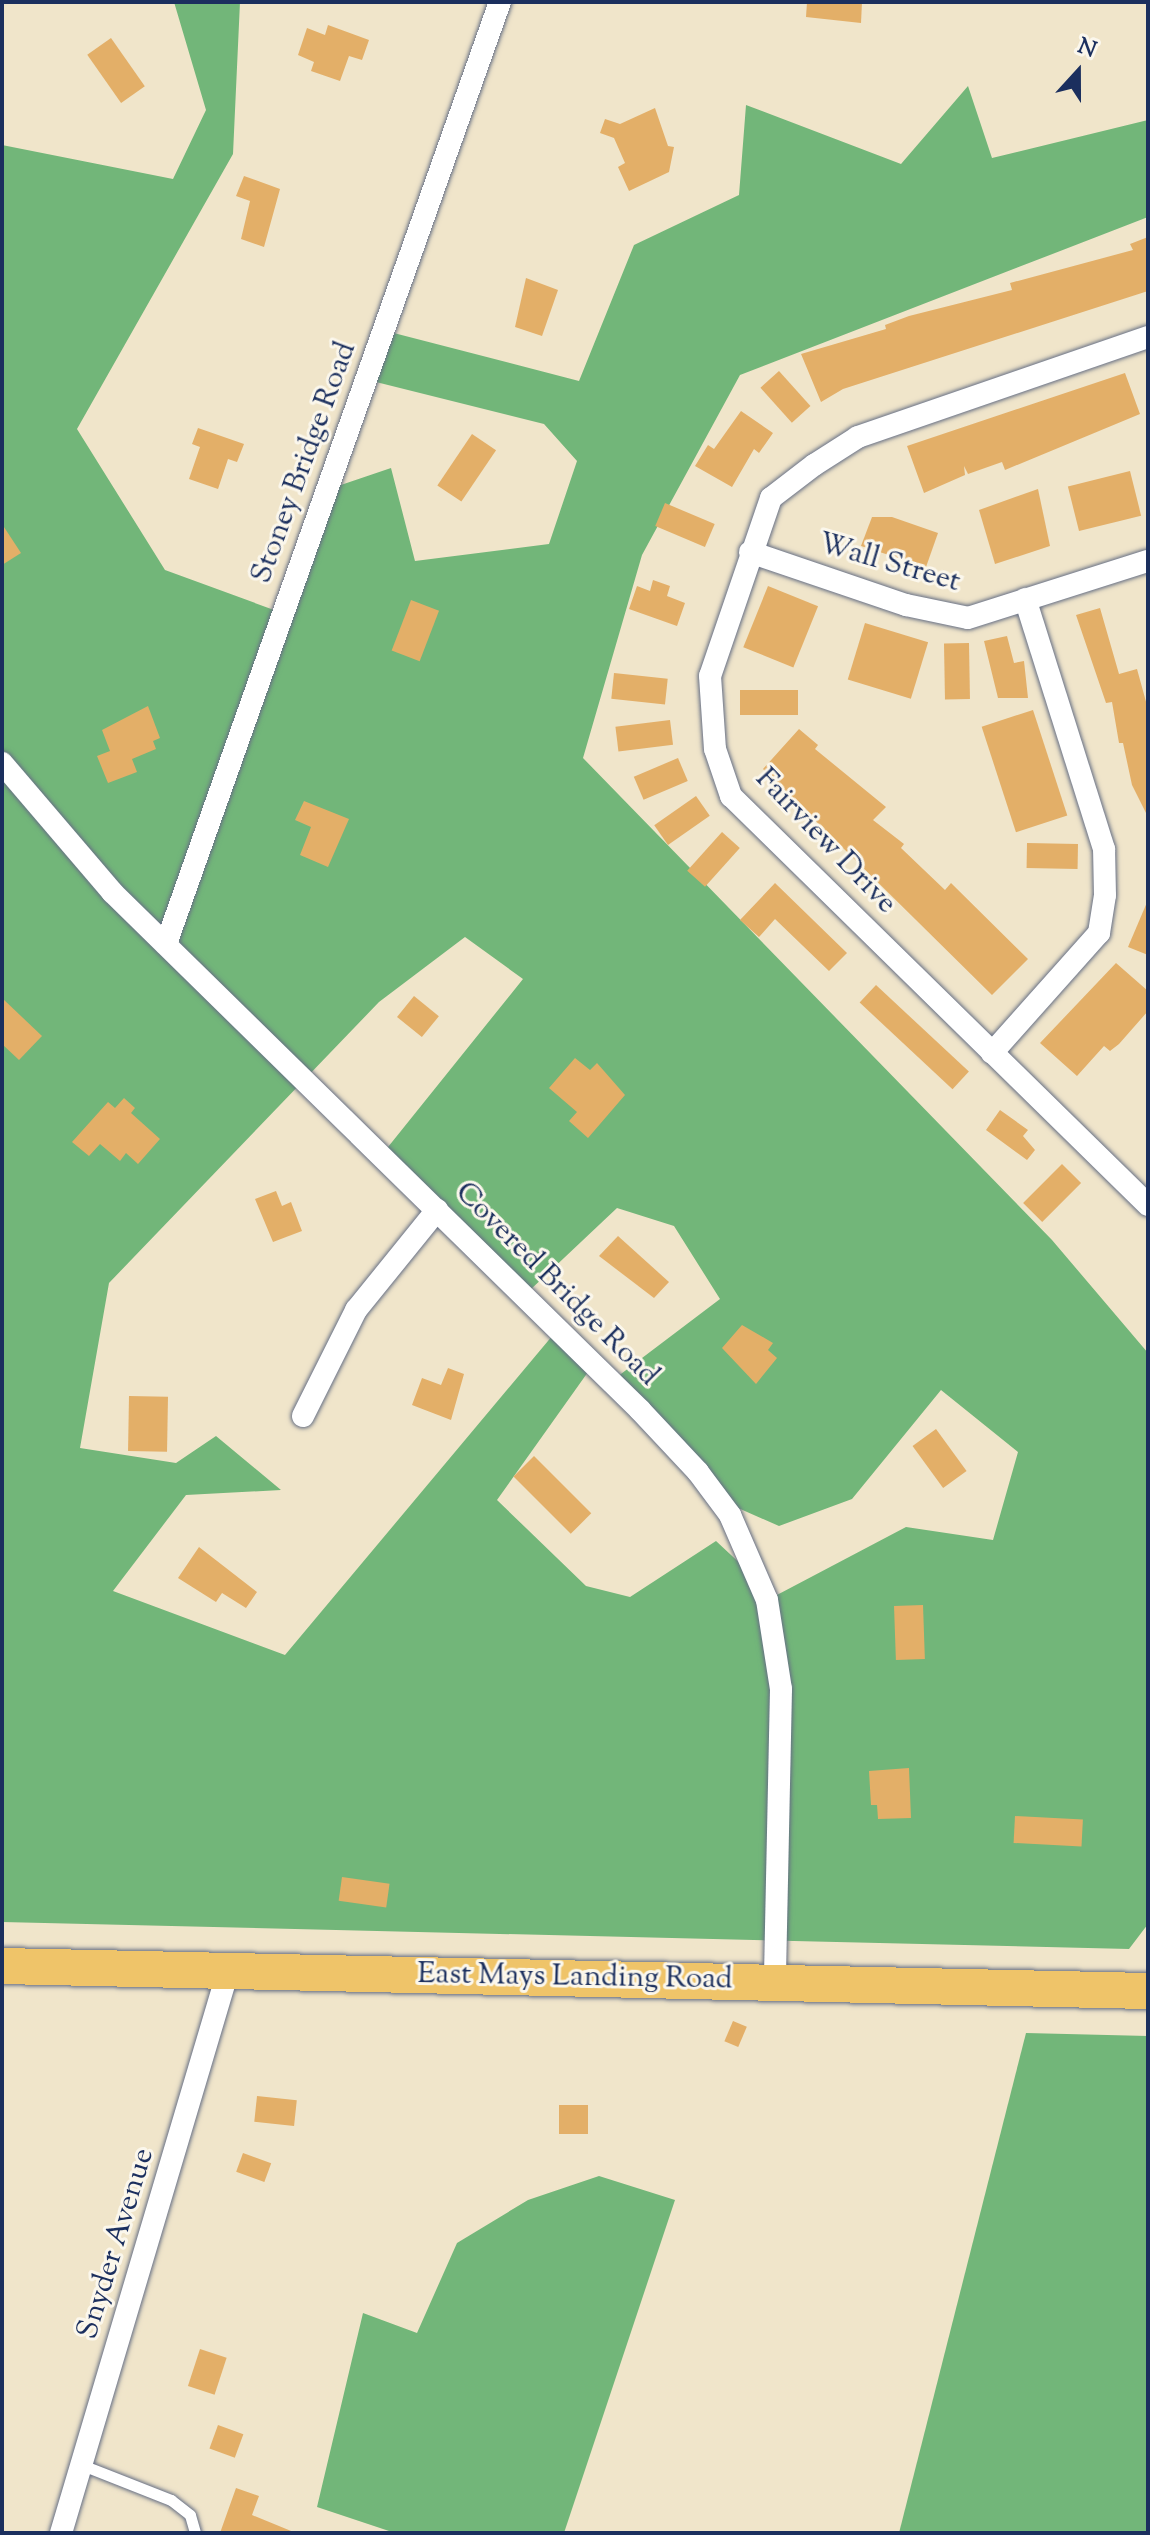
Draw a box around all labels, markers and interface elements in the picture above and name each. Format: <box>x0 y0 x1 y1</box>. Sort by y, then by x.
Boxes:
north arrow <box>1038 32 1118 112</box>
text: N <box>1073 32 1101 68</box>
street label: Stoney Bridge Road <box>245 337 365 589</box>
street label: Wall Street <box>814 527 964 601</box>
street label: Fairview Drive <box>747 762 903 922</box>
street label: Covered Bridge Road <box>446 1175 666 1395</box>
street label: East Mays Landing Road <box>417 1957 733 1999</box>
street label: Snyder Avenue <box>71 2144 163 2344</box>

